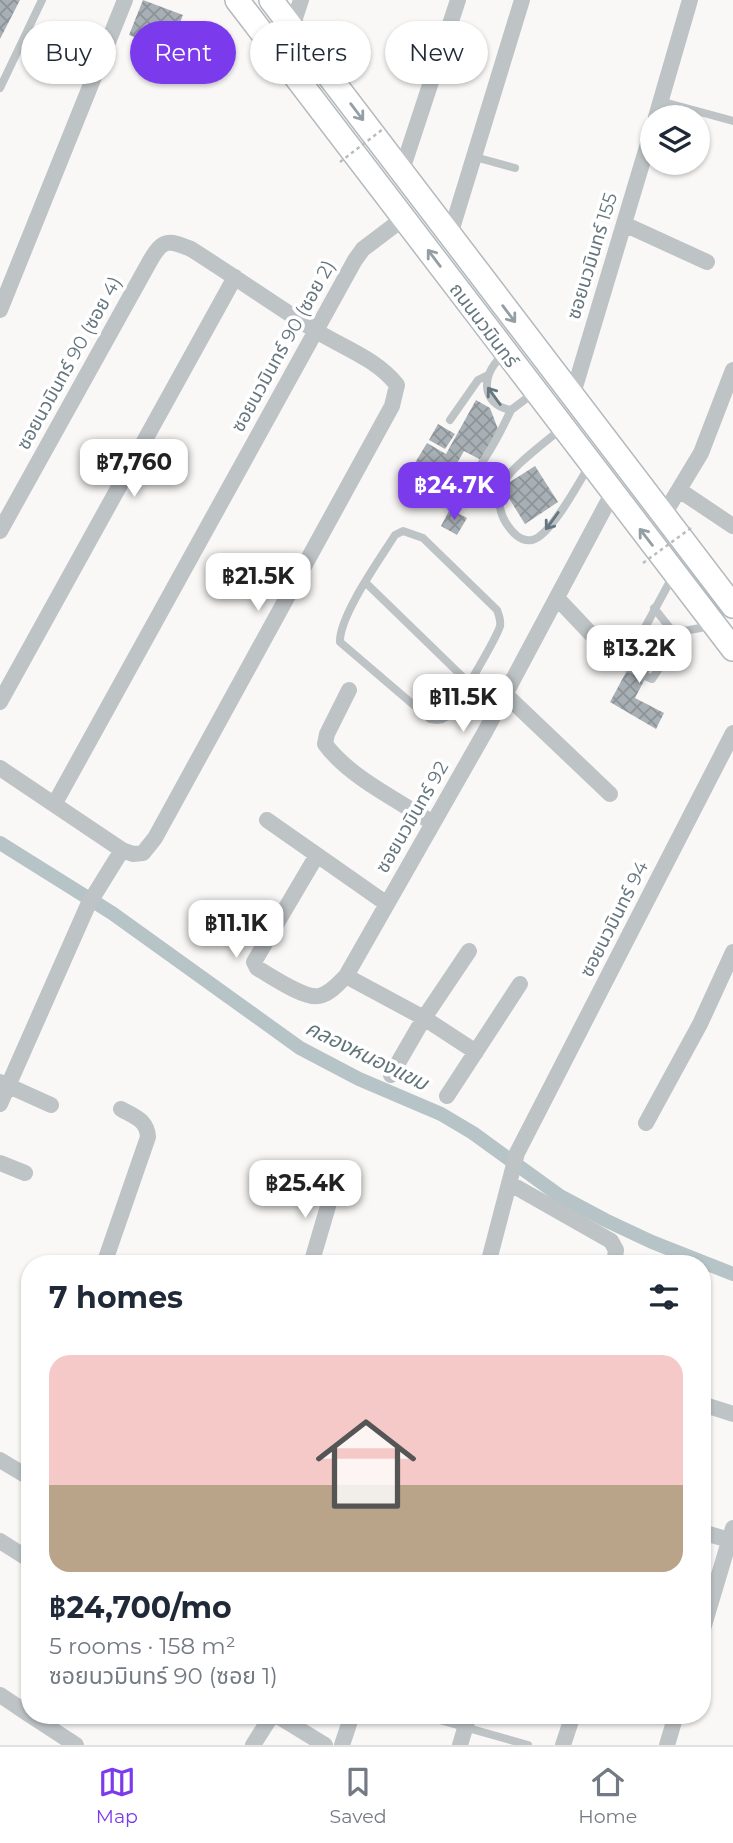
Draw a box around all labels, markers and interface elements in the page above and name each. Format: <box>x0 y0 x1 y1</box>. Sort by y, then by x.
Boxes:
chip: Buy <box>21 21 116 84</box>
chip: Rent <box>130 21 236 84</box>
chip: Filters <box>250 21 371 84</box>
chip: New <box>385 21 488 84</box>
one-way arrow <box>350 103 365 121</box>
map controls <box>640 105 710 175</box>
button: layers <box>640 105 710 175</box>
street label: ซอยนวมินทร์ 155 <box>562 190 622 322</box>
one-way arrow <box>427 250 442 268</box>
street label: ซอยนวมินทร์ 90 (ซอย 2) <box>226 256 340 436</box>
street label: ซอยนวมินทร์ 90 (ซอย 4) <box>12 272 126 454</box>
street label: ถนนนวมินทร์ <box>445 278 524 373</box>
one-way arrow <box>502 304 517 322</box>
one-way arrow <box>487 387 502 406</box>
pin: ฿7,760 <box>77 440 191 499</box>
text: ฿7,760 <box>96 448 172 476</box>
pin: ฿24.7K <box>397 462 511 522</box>
text: ฿24.7K <box>414 471 494 499</box>
one-way arrow <box>545 511 559 530</box>
one-way arrow <box>638 528 653 547</box>
pin: ฿21.5K <box>201 554 315 613</box>
text: ฿21.5K <box>222 562 294 590</box>
pin: ฿13.2K <box>582 626 696 685</box>
text: ฿13.2K <box>603 634 675 662</box>
pin: ฿11.5K <box>406 674 520 734</box>
text: ฿11.5K <box>429 683 497 711</box>
street label: ซอยนวมินทร์ 92 <box>371 757 453 877</box>
street label: ซอยนวมินทร์ 94 <box>575 857 653 981</box>
pin: ฿11.1K <box>179 900 293 960</box>
text: ฿11.1K <box>204 909 268 937</box>
water label: คลองหนองแขม <box>302 1015 434 1096</box>
pin: ฿25.4K <box>248 1160 362 1220</box>
text: ฿25.4K <box>265 1169 345 1197</box>
icon: filters <box>645 1278 683 1316</box>
text: 7 homes <box>49 1279 183 1316</box>
icon: home <box>303 1401 429 1527</box>
text: ฿24,700/mo <box>49 1589 232 1626</box>
text: 5 rooms · 158 m² <box>49 1632 236 1660</box>
text: ซอยนวมินทร์ 90 (ซอย 1) <box>49 1662 278 1690</box>
tab: Map <box>96 1763 138 1828</box>
tab: Saved <box>330 1763 387 1828</box>
tab: Home <box>578 1763 637 1828</box>

